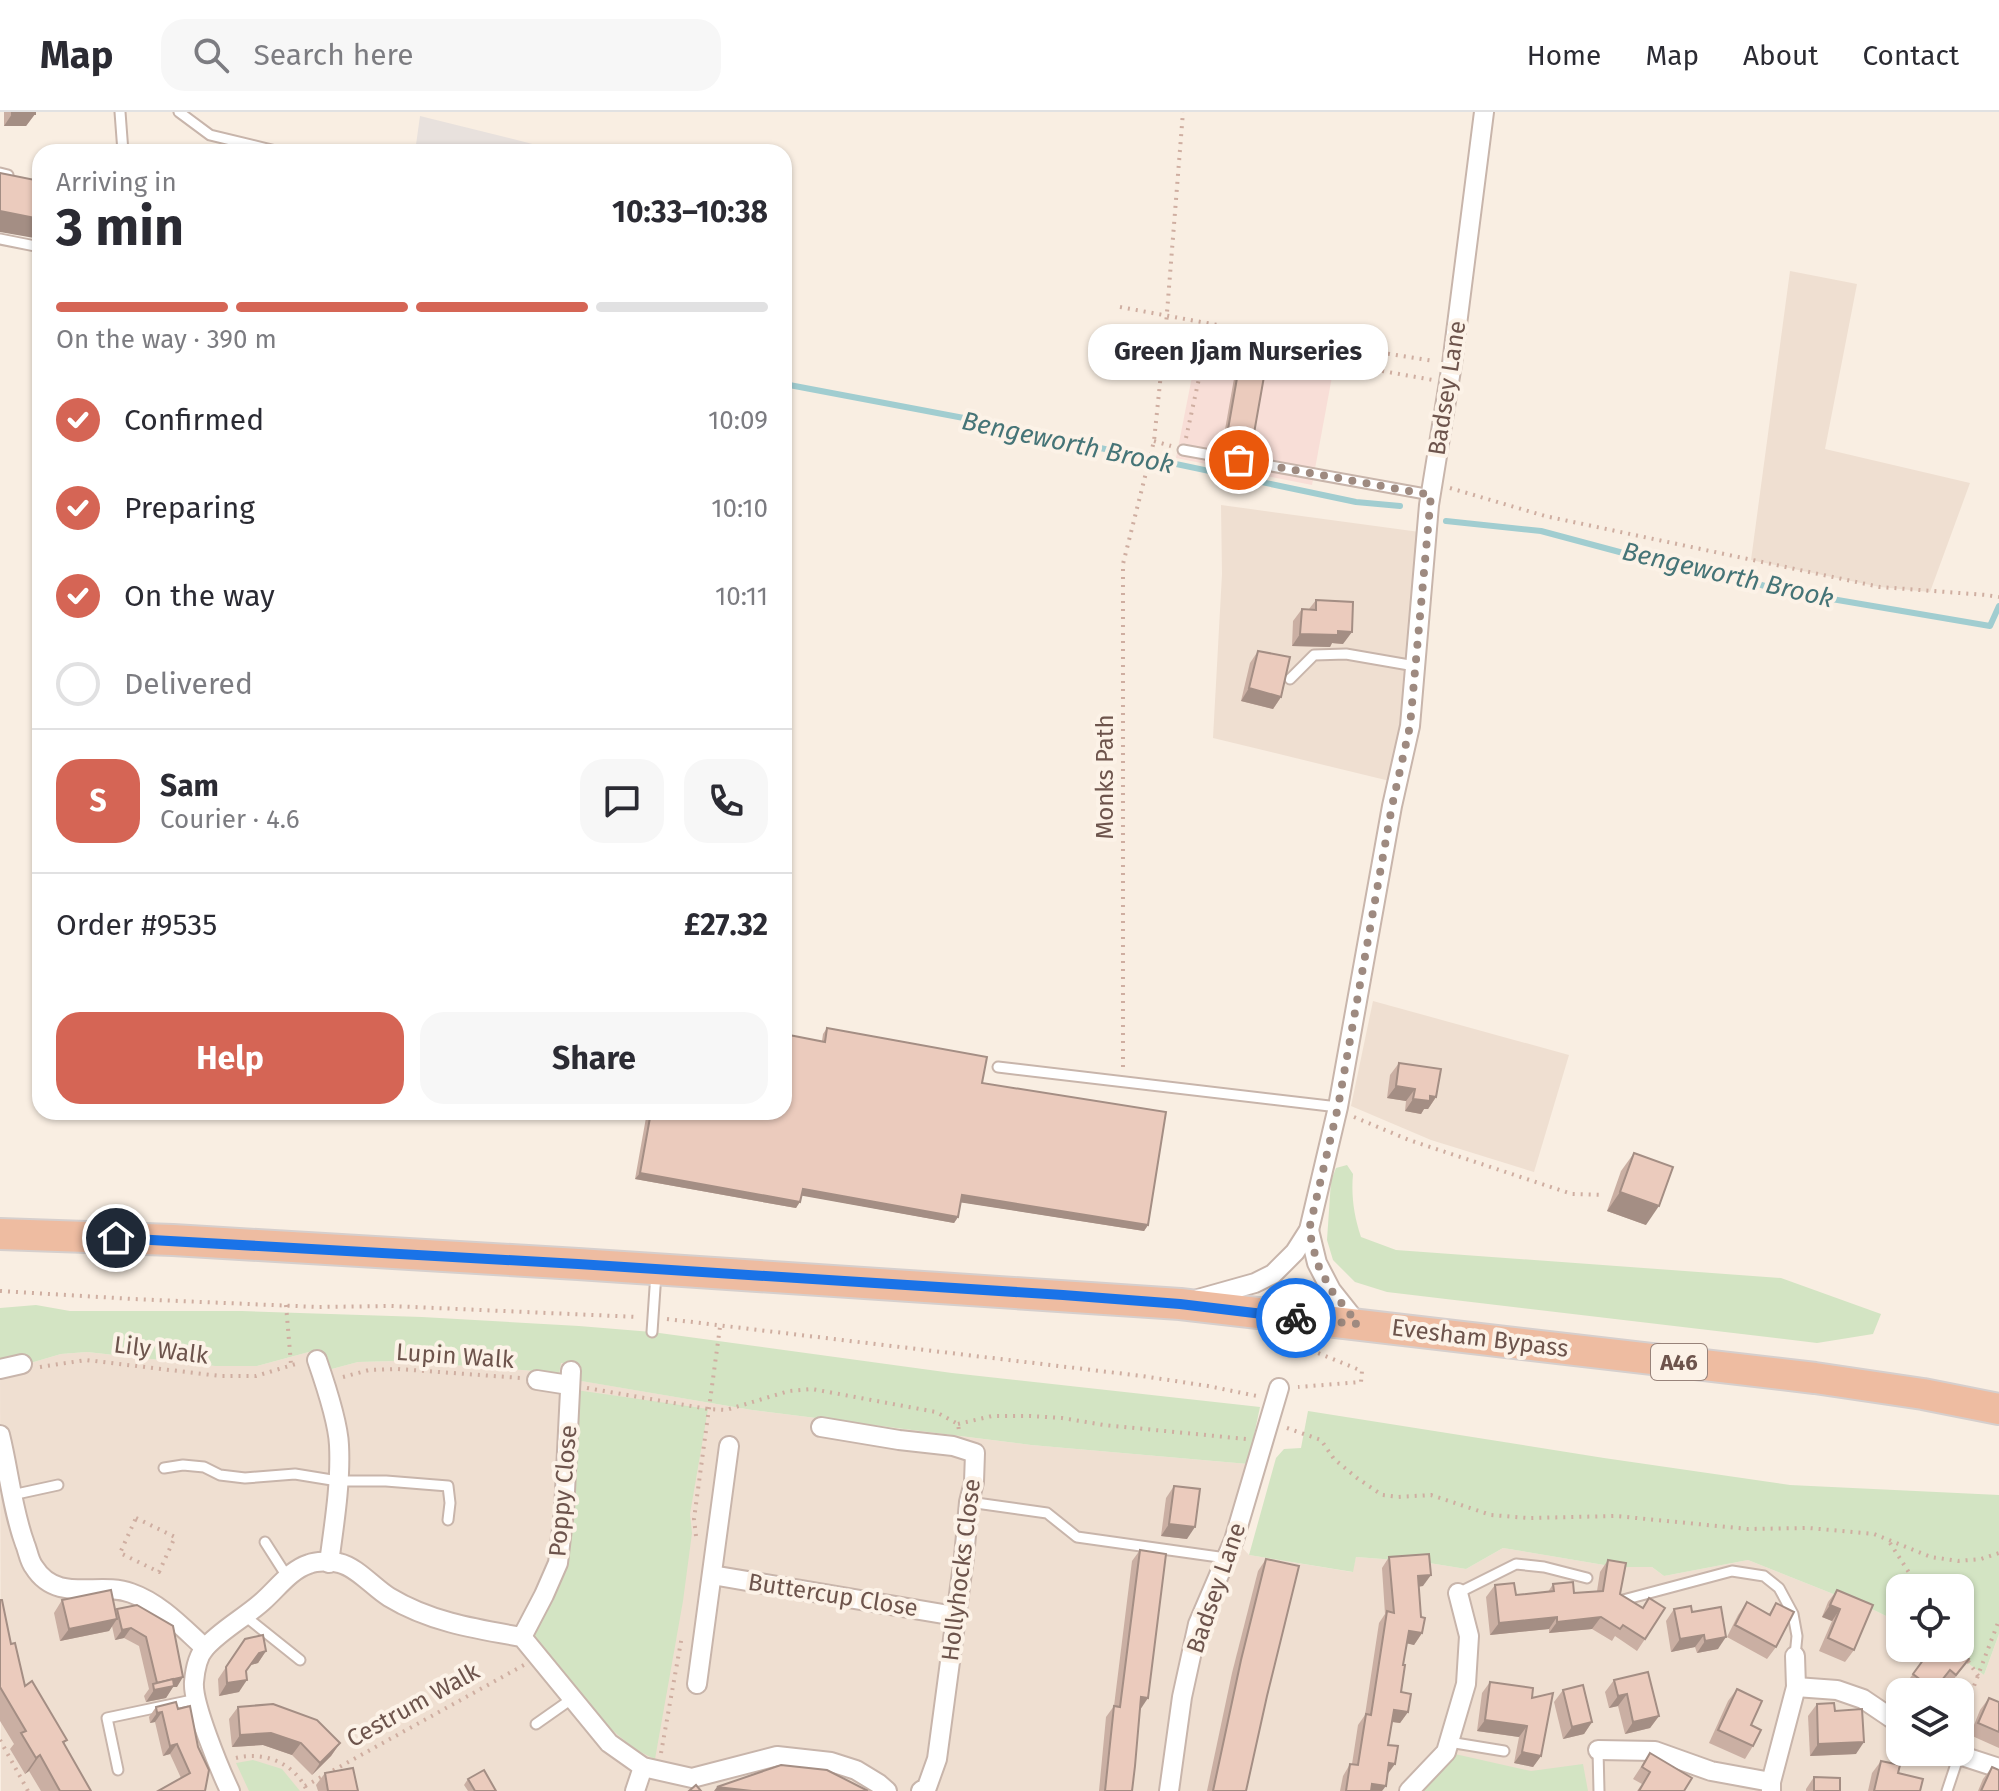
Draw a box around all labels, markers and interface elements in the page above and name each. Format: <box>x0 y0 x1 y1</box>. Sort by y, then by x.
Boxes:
search box <box>161 19 721 91</box>
text: Map <box>40 32 113 78</box>
icon: search <box>189 33 233 77</box>
text: Search here <box>253 37 414 73</box>
text: Home <box>1527 39 1601 72</box>
text: Map <box>1645 39 1699 72</box>
text: About <box>1743 39 1818 72</box>
text: Contact <box>1862 39 1959 72</box>
text: Arriving in <box>56 167 177 198</box>
text: 10:33–10:38 <box>612 194 768 230</box>
text: 3 min <box>56 196 184 259</box>
street label: Badsey Lane <box>1423 319 1471 457</box>
text: On the way · 390 m <box>56 324 277 355</box>
callout: Green Jjam Nurseries <box>1089 324 1389 380</box>
text: Green Jjam Nurseries <box>1114 336 1362 367</box>
icon: check <box>56 398 100 442</box>
text: Confirmed <box>124 402 264 438</box>
text: 10:09 <box>708 405 768 436</box>
water label: Bengeworth Brook <box>959 405 1177 481</box>
pin <box>1205 426 1273 494</box>
icon: bag <box>1217 438 1261 482</box>
icon: check <box>56 486 100 530</box>
text: Preparing <box>124 490 255 526</box>
text: 10:10 <box>711 493 768 524</box>
water label: Bengeworth Brook <box>1619 536 1837 614</box>
icon: check <box>56 574 100 618</box>
text: On the way <box>124 578 275 614</box>
text: 10:11 <box>715 581 768 612</box>
text: Delivered <box>124 666 253 702</box>
street label: Monks Path <box>1091 715 1119 839</box>
button: chat <box>580 759 664 843</box>
button: phone <box>684 759 768 843</box>
text: Sam <box>160 768 219 804</box>
text: S <box>89 783 107 819</box>
text: Courier · 4.6 <box>160 804 300 835</box>
text: Order #9535 <box>56 907 217 943</box>
text: £27.32 <box>684 907 768 943</box>
button: Help <box>56 1012 404 1104</box>
button: Share <box>420 1012 768 1104</box>
pin <box>82 1204 150 1272</box>
icon: home <box>94 1216 138 1260</box>
courier <box>1256 1278 1336 1358</box>
icon: bike <box>1274 1296 1318 1340</box>
street label: Evesham Bypass <box>1390 1313 1570 1363</box>
street label: Lily Walk <box>112 1330 211 1370</box>
street label: Lupin Walk <box>395 1338 516 1374</box>
road number: A46 <box>1651 1344 1707 1380</box>
street label: Poppy Close <box>543 1424 583 1558</box>
street label: Hollyhocks Close <box>936 1477 986 1663</box>
street label: Badsey Lane <box>1181 1519 1251 1657</box>
street label: Buttercup Close <box>746 1568 920 1622</box>
map controls <box>1886 1574 1974 1766</box>
button: locate <box>1886 1574 1974 1662</box>
street label: Cestrum Walk <box>342 1657 485 1753</box>
button: layers <box>1886 1678 1974 1766</box>

